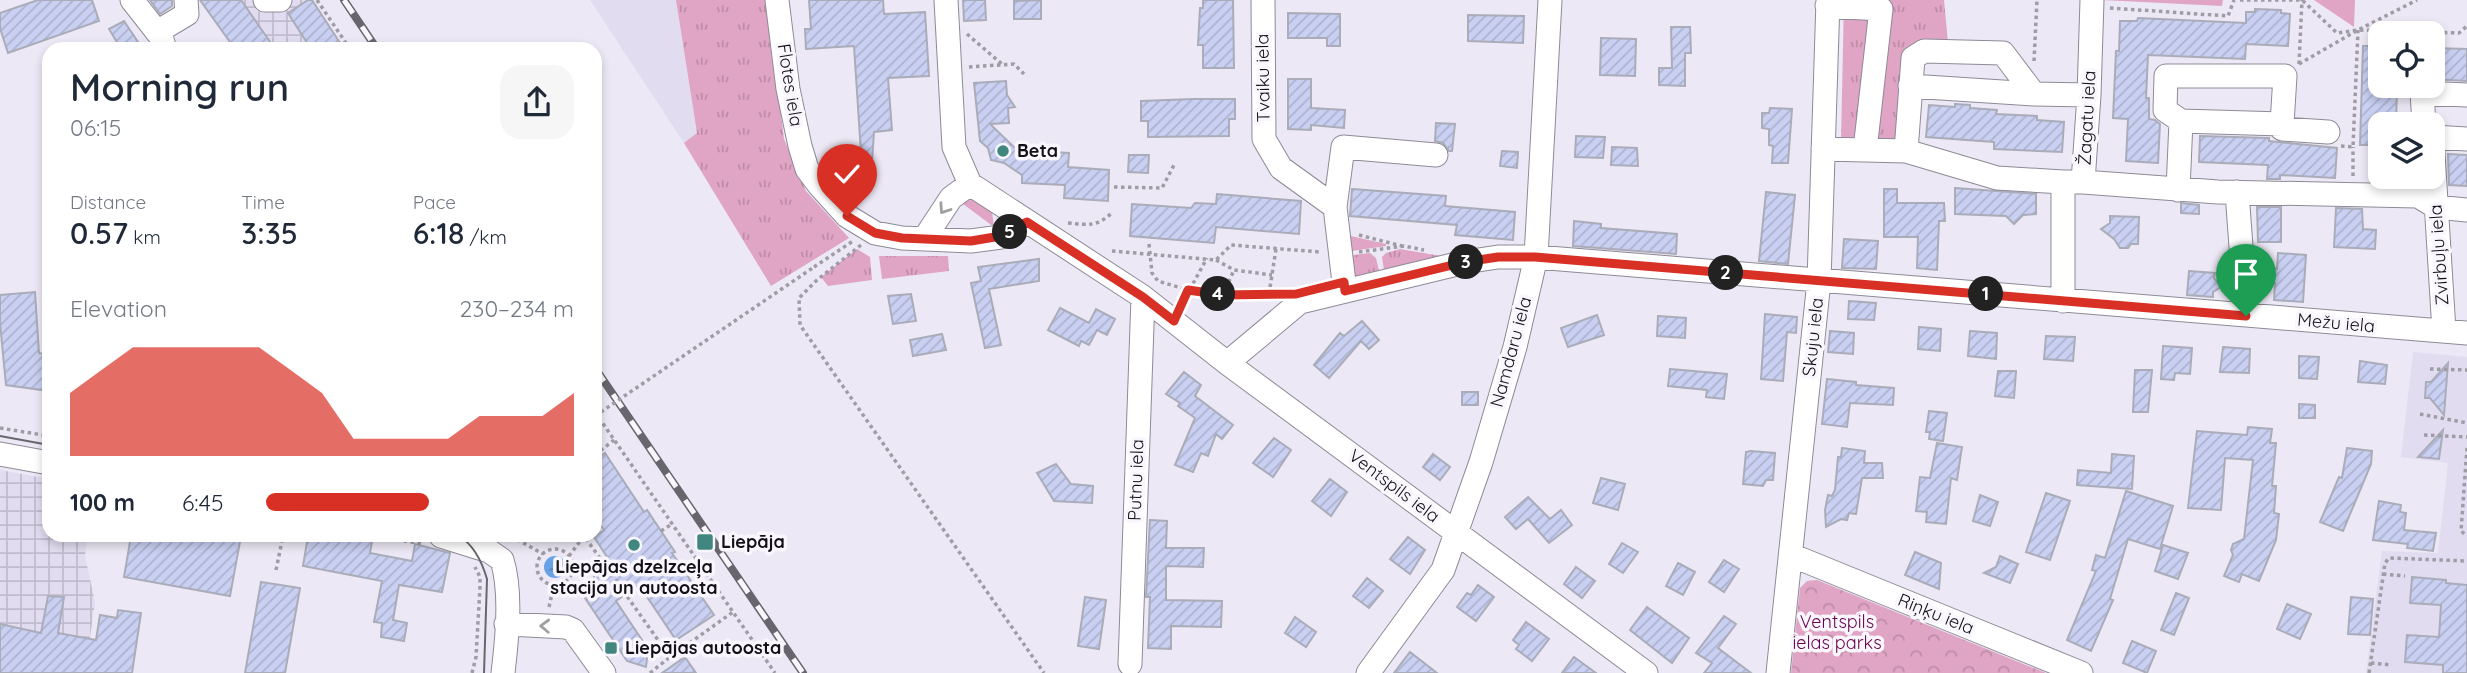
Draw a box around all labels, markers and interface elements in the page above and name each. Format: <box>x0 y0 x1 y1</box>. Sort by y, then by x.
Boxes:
map controls <box>2368 21 2445 189</box>
button: locate <box>2368 21 2445 98</box>
street label: Tvaiku iela <box>1250 33 1275 123</box>
street label: Flotes iela <box>773 42 808 128</box>
text: Morning run <box>70 63 289 111</box>
button: share <box>500 65 574 139</box>
street label: Žagatu iela <box>2073 70 2100 166</box>
button: layers <box>2368 112 2445 189</box>
text: 06:15 <box>70 113 121 142</box>
place label: Beta <box>1017 139 1058 162</box>
marker: Beta <box>995 143 1011 159</box>
pin <box>817 144 877 216</box>
icon: check <box>828 155 866 193</box>
text: Distance <box>70 190 146 214</box>
text: Time <box>241 190 285 214</box>
text: Pace <box>413 190 456 214</box>
one-way arrow <box>939 201 952 214</box>
street label: Zvirbuļu iela <box>2423 204 2454 306</box>
text: 0.57 <box>70 214 128 252</box>
text: 3:35 <box>241 214 298 252</box>
text: 6:18 <box>413 214 464 252</box>
pin: 5 <box>992 215 1028 250</box>
text: 5 <box>1004 219 1015 243</box>
text: km <box>128 225 161 249</box>
text: /km <box>464 225 507 249</box>
pin: 3 <box>1448 244 1484 280</box>
pin <box>2216 244 2276 316</box>
text: 3 <box>1460 249 1471 273</box>
icon: arrive <box>2227 255 2265 293</box>
pin: 2 <box>1708 256 1744 290</box>
text: 2 <box>1720 260 1731 284</box>
pin: 4 <box>1200 276 1236 312</box>
pin: 1 <box>1968 276 2004 312</box>
text: 4 <box>1212 281 1223 305</box>
text: 1 <box>1982 281 1989 305</box>
text: Elevation <box>70 294 167 323</box>
text: 230–234 m <box>460 294 574 323</box>
street label: Namdaru iela <box>1485 294 1536 410</box>
street label: Skuju iela <box>1797 296 1828 377</box>
street label: Mežu iela <box>2296 308 2376 337</box>
street label: Putnu iela <box>1123 439 1148 521</box>
street label: Ventspils iela <box>1344 444 1444 527</box>
text: 100 m <box>70 488 135 517</box>
text: 6:45 <box>182 488 224 517</box>
place label: Liepāja <box>721 530 785 553</box>
marker: Liepāja <box>695 532 715 552</box>
marker: Liepājas dzelzceļa stacija un autoosta <box>626 537 642 553</box>
place label: Liepājas dzelzceļa stacija un autoosta <box>550 555 718 599</box>
street label: Riņķu iela <box>1895 588 1978 639</box>
park label: Ventspils ielas parks <box>1792 610 1882 654</box>
one-way arrow <box>539 618 550 633</box>
place label: Liepājas autoosta <box>625 636 781 659</box>
marker: Liepājas autoosta <box>603 640 619 656</box>

